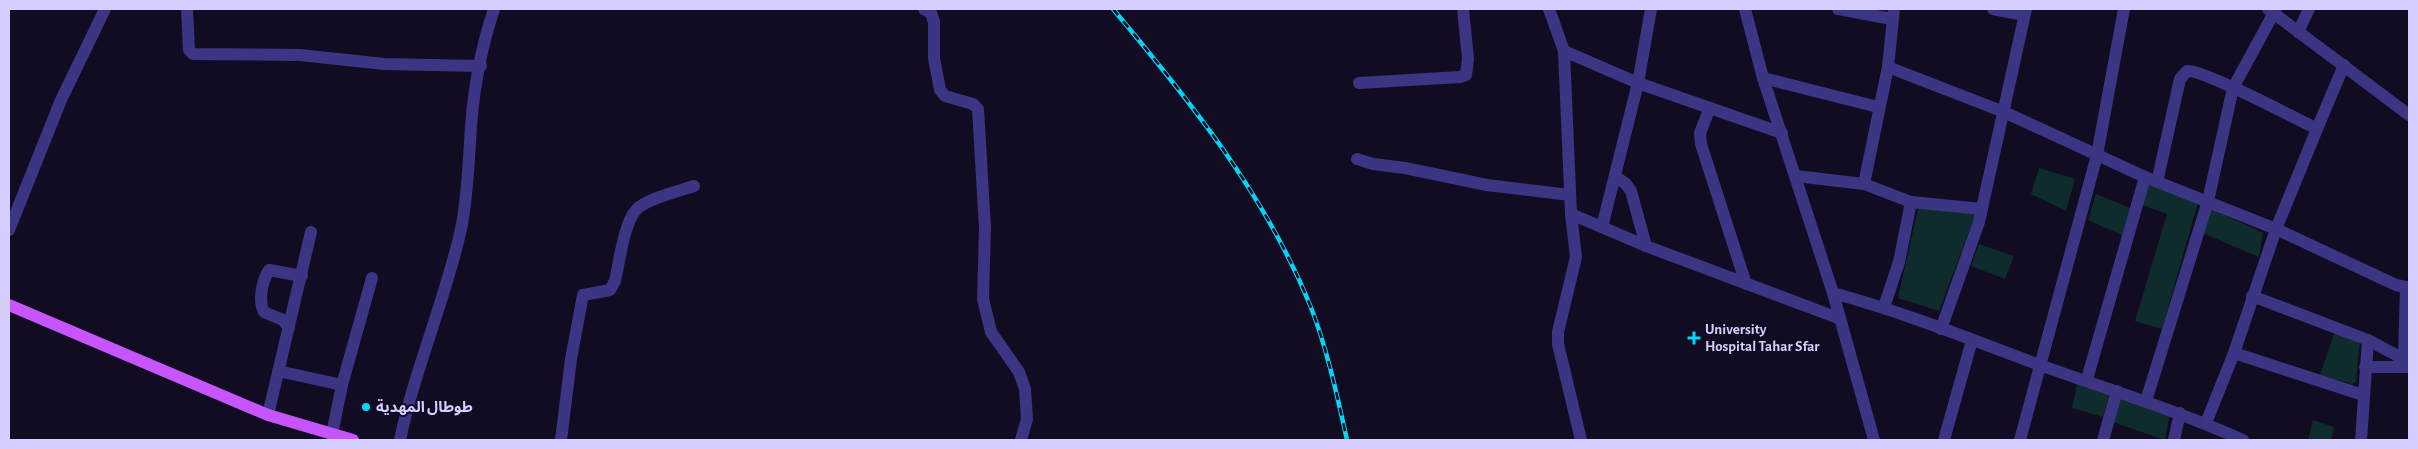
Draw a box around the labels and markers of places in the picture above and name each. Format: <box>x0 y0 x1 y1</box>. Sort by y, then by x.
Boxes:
place label: University Hospital Tahar Sfar <box>1705 322 1820 354</box>
marker: University Hospital Tahar Sfar <box>1687 331 1701 345</box>
place label: طوطال المهدية <box>376 398 473 416</box>
marker: طوطال المهدية <box>360 401 372 413</box>

